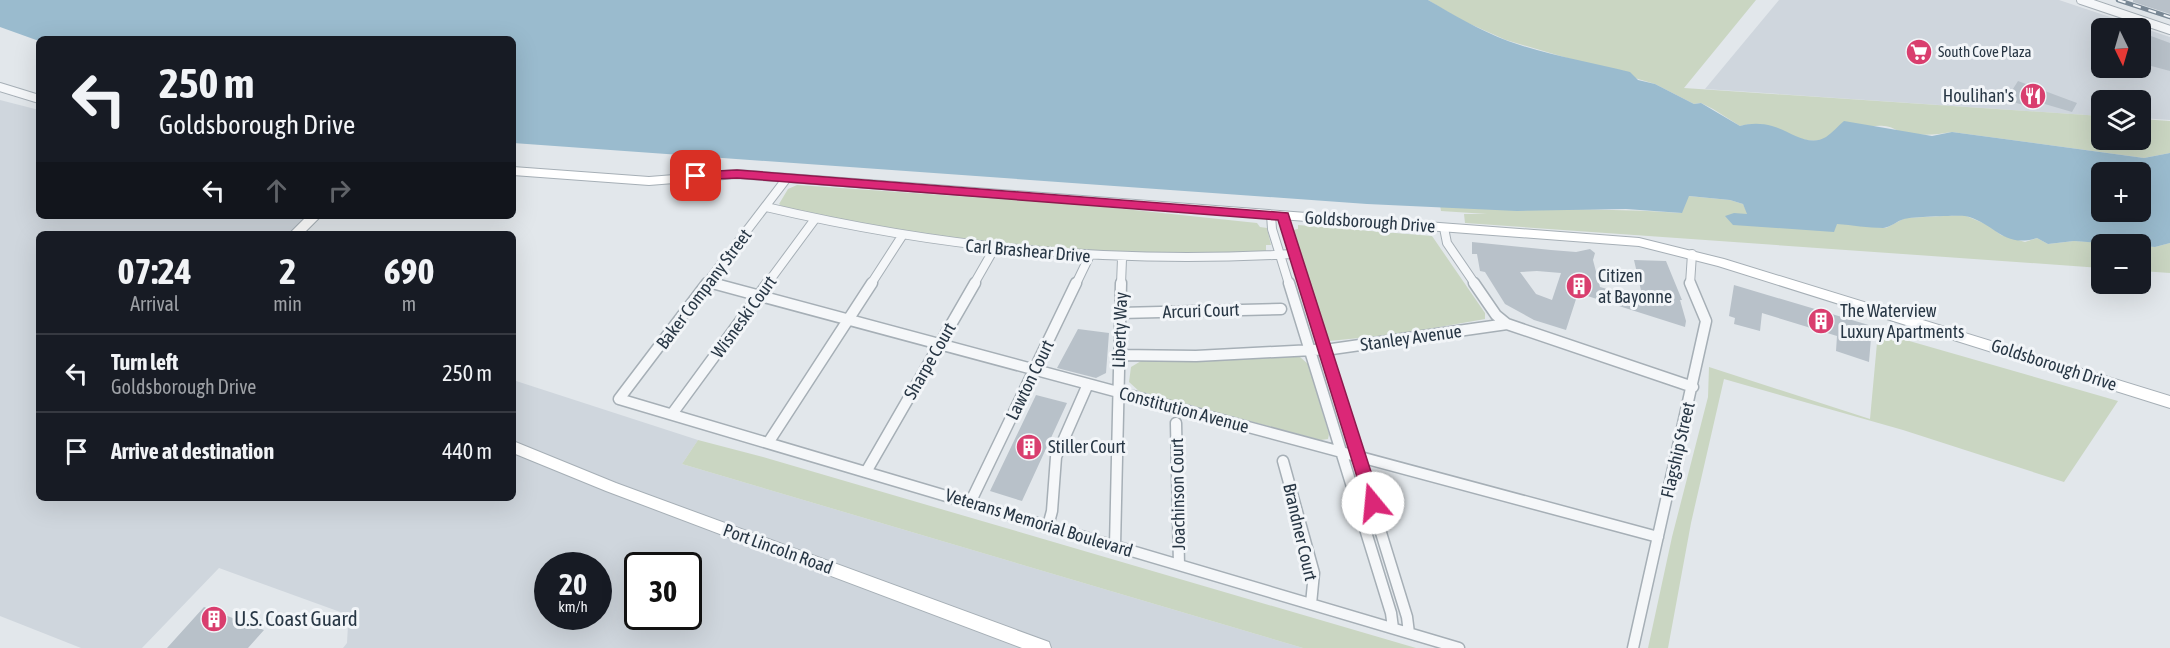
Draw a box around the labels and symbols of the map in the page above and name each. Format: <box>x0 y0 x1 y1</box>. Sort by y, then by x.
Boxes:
north arrow <box>2091 18 2151 78</box>
supermarket icon: South Cove Plaza <box>1904 37 1934 67</box>
place label: South Cove Plaza <box>1938 43 2031 60</box>
restaurant icon: Houlihan's <box>2018 81 2048 111</box>
place label: Houlihan's <box>1943 85 2014 106</box>
pin <box>670 150 721 201</box>
street label: Goldsborough Drive <box>1304 206 1436 237</box>
street label: Baker Company Street <box>652 225 756 353</box>
street label: Carl Brashear Drive <box>965 235 1091 266</box>
place label: Citizen at Bayonne <box>1598 265 1672 307</box>
building icon: Citizen at Bayonne <box>1564 271 1594 301</box>
street label: Wisneski Court <box>707 272 780 362</box>
street label: Liberty Way <box>1108 291 1131 368</box>
street label: Arcuri Court <box>1162 299 1240 322</box>
place label: The Waterview Luxury Apartments <box>1840 300 1964 342</box>
building icon: The Waterview Luxury Apartments <box>1806 306 1836 336</box>
street label: Sharpe Court <box>899 319 960 403</box>
street label: Stanley Avenue <box>1359 320 1463 355</box>
street label: Goldsborough Drive <box>1989 334 2120 395</box>
street label: Lawton Court <box>1001 336 1058 423</box>
street label: Constitution Avenue <box>1117 382 1251 437</box>
street label: Flagship Street <box>1656 400 1699 500</box>
building icon: Stiller Court <box>1014 432 1044 462</box>
place label: Stiller Court <box>1048 436 1126 457</box>
street label: Joachinson Court <box>1166 438 1189 550</box>
position arrow <box>1341 471 1405 535</box>
street label: Brandner Court <box>1279 481 1322 583</box>
street label: Veterans Memorial Boulevard <box>943 484 1135 561</box>
street label: Port Lincoln Road <box>720 519 836 578</box>
speed limit sign: 30 <box>624 552 702 630</box>
building icon: U.S. Coast Guard <box>199 604 229 634</box>
place label: U.S. Coast Guard <box>234 606 358 630</box>

